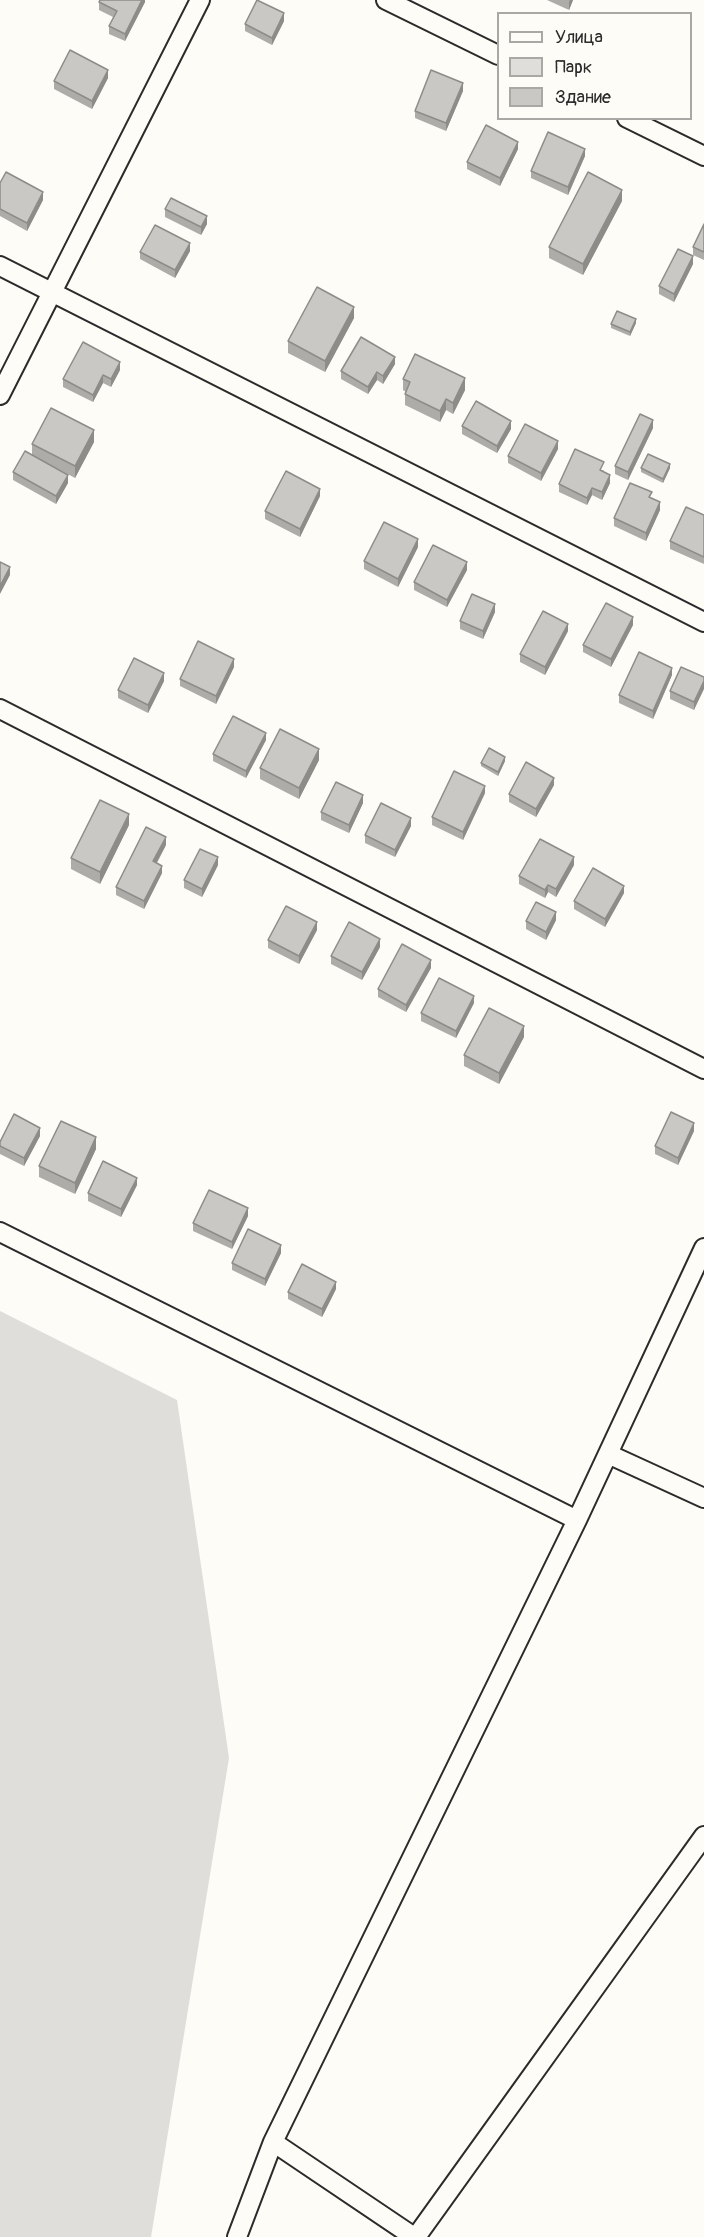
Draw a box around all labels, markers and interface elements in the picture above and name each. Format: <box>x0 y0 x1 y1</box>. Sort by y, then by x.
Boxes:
legend <box>497 12 692 120</box>
text: Улица <box>555 26 603 49</box>
text: Парк <box>555 56 592 79</box>
text: Здание <box>555 86 611 109</box>

